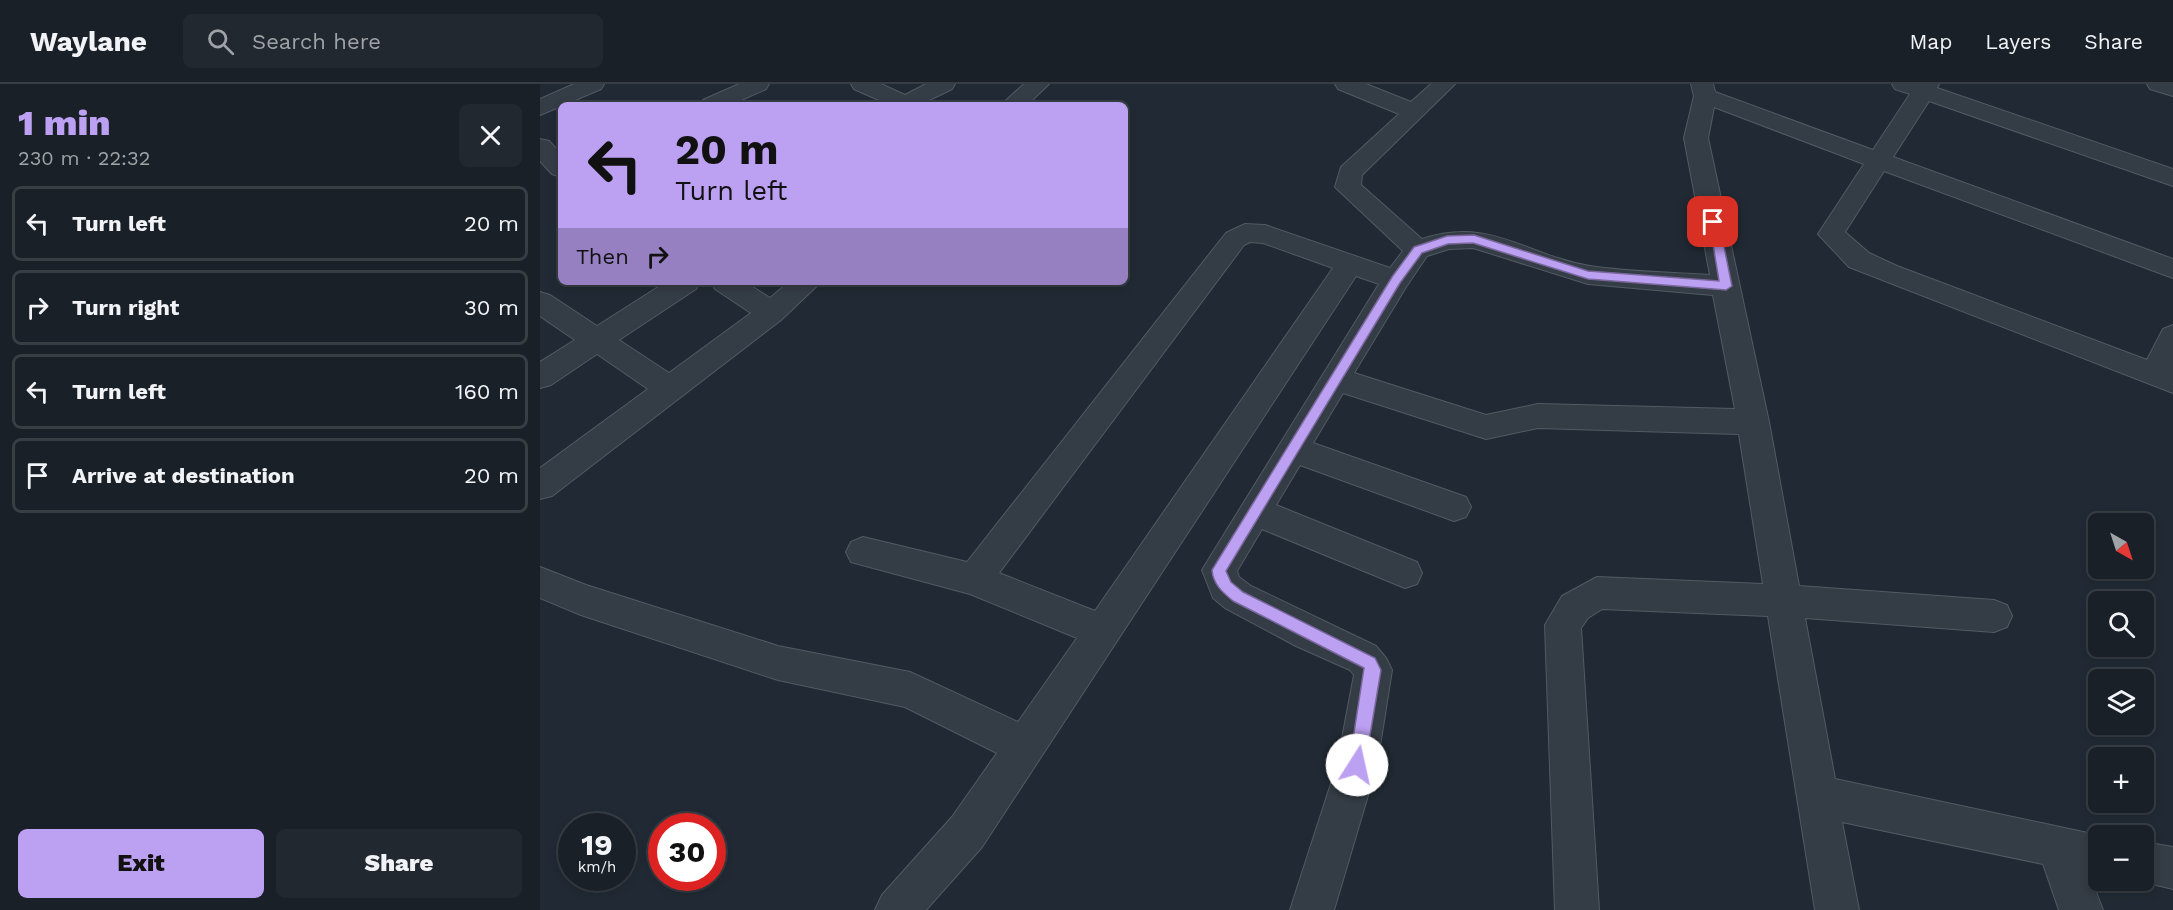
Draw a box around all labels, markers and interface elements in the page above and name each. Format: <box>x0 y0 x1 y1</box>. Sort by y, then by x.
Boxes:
search box <box>183 14 603 68</box>
text: Waylane <box>30 25 147 58</box>
icon: search <box>204 25 237 58</box>
text: Search here <box>252 29 381 54</box>
text: Map <box>1909 29 1952 54</box>
text: Layers <box>1985 29 2051 54</box>
text: Share <box>2084 29 2143 54</box>
text: 1 min <box>18 102 111 144</box>
button: close <box>459 104 522 167</box>
text: 20 m <box>675 125 779 174</box>
icon: left <box>576 126 654 204</box>
text: 230 m · 22:32 <box>18 146 150 170</box>
text: Turn left <box>675 175 787 207</box>
pin <box>1687 196 1738 247</box>
icon: arrive <box>1696 205 1729 238</box>
icon: left <box>21 207 54 240</box>
text: Turn left <box>72 211 166 236</box>
text: 20 m <box>464 211 519 236</box>
icon: right <box>641 240 674 273</box>
text: Then <box>576 244 629 269</box>
icon: right <box>21 291 54 324</box>
text: Turn right <box>72 295 179 320</box>
text: 30 m <box>464 295 519 320</box>
icon: left <box>21 375 54 408</box>
text: Turn left <box>72 379 166 404</box>
text: 160 m <box>455 379 519 404</box>
icon: arrive <box>21 459 54 492</box>
text: Arrive at destination <box>72 463 295 488</box>
text: 20 m <box>464 463 519 488</box>
north arrow <box>2088 513 2154 579</box>
map controls <box>2088 513 2154 891</box>
button: search <box>2088 591 2154 657</box>
button: layers <box>2088 669 2154 735</box>
position arrow <box>1325 733 1389 797</box>
button: + <box>2088 747 2154 813</box>
speed limit sign: 30 <box>648 813 726 891</box>
button: − <box>2088 825 2154 891</box>
text: 19 <box>581 827 613 862</box>
button: Exit <box>18 829 264 898</box>
button: Share <box>276 829 522 898</box>
text: km/h <box>578 858 616 876</box>

